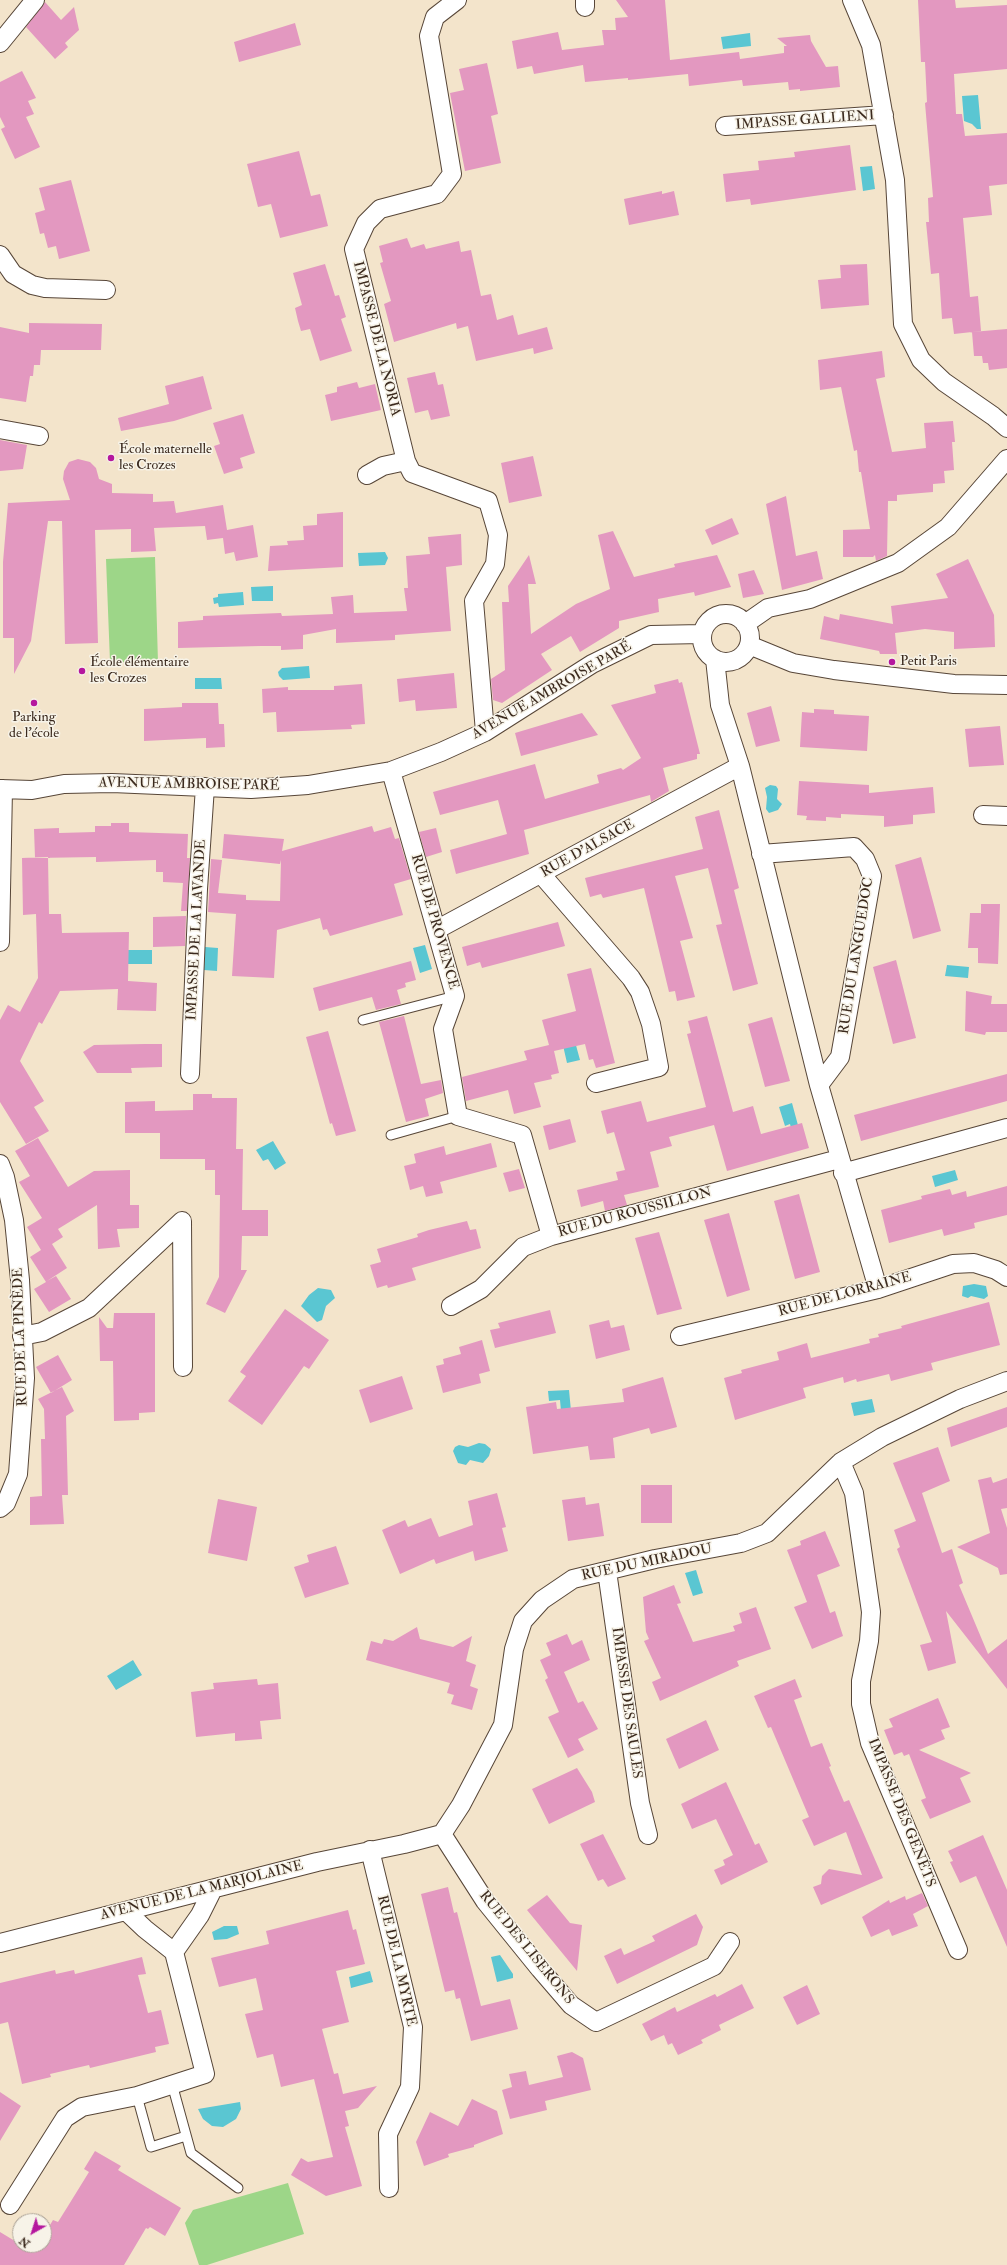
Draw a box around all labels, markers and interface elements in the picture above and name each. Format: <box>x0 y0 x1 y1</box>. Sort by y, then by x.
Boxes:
street label: IMPASSE GALLIENI <box>735 108 875 134</box>
street label: IMPASSE DE LA NORIA <box>349 260 403 418</box>
place label: École maternelle les Crozes <box>119 442 212 474</box>
marker: École maternelle les Crozes <box>106 453 116 463</box>
street label: AVENUE AMBROISE PARÉ <box>469 638 635 744</box>
place label: Petit Paris <box>900 654 957 670</box>
place label: École élémentaire les Crozes <box>90 655 189 688</box>
marker: Petit Paris <box>887 657 897 667</box>
marker: École élémentaire les Crozes <box>77 666 87 676</box>
marker: Parking de l'école <box>29 698 39 708</box>
place label: Parking de l'école <box>9 710 59 742</box>
street label: AVENUE AMBROISE PARÉ <box>98 775 280 795</box>
street label: RUE D'ALSACE <box>538 816 638 882</box>
street label: IMPASSE DE LA LAVANDE <box>184 839 210 1021</box>
street label: RUE DE PROVENCE <box>407 852 461 992</box>
street label: RUE DU LANGUEDOC <box>836 876 878 1036</box>
street label: RUE DU ROUSSILLON <box>556 1184 714 1242</box>
street label: RUE DE LA PINÈDE <box>10 1267 32 1407</box>
street label: RUE DE LORRAINE <box>777 1269 913 1321</box>
street label: RUE DU MIRADOU <box>580 1541 714 1585</box>
street label: IMPASSE DES SAULES <box>607 1626 645 1780</box>
street label: IMPASSE DES GENÊTS <box>863 1736 939 1890</box>
street label: AVENUE DE LA MARJOLAINE <box>99 1858 305 1924</box>
street label: RUE DES LISERONS <box>475 1888 577 2008</box>
street label: RUE DE LA MYRTE <box>373 1894 419 2028</box>
north arrow <box>12 2213 52 2253</box>
text: N <box>17 2234 33 2250</box>

